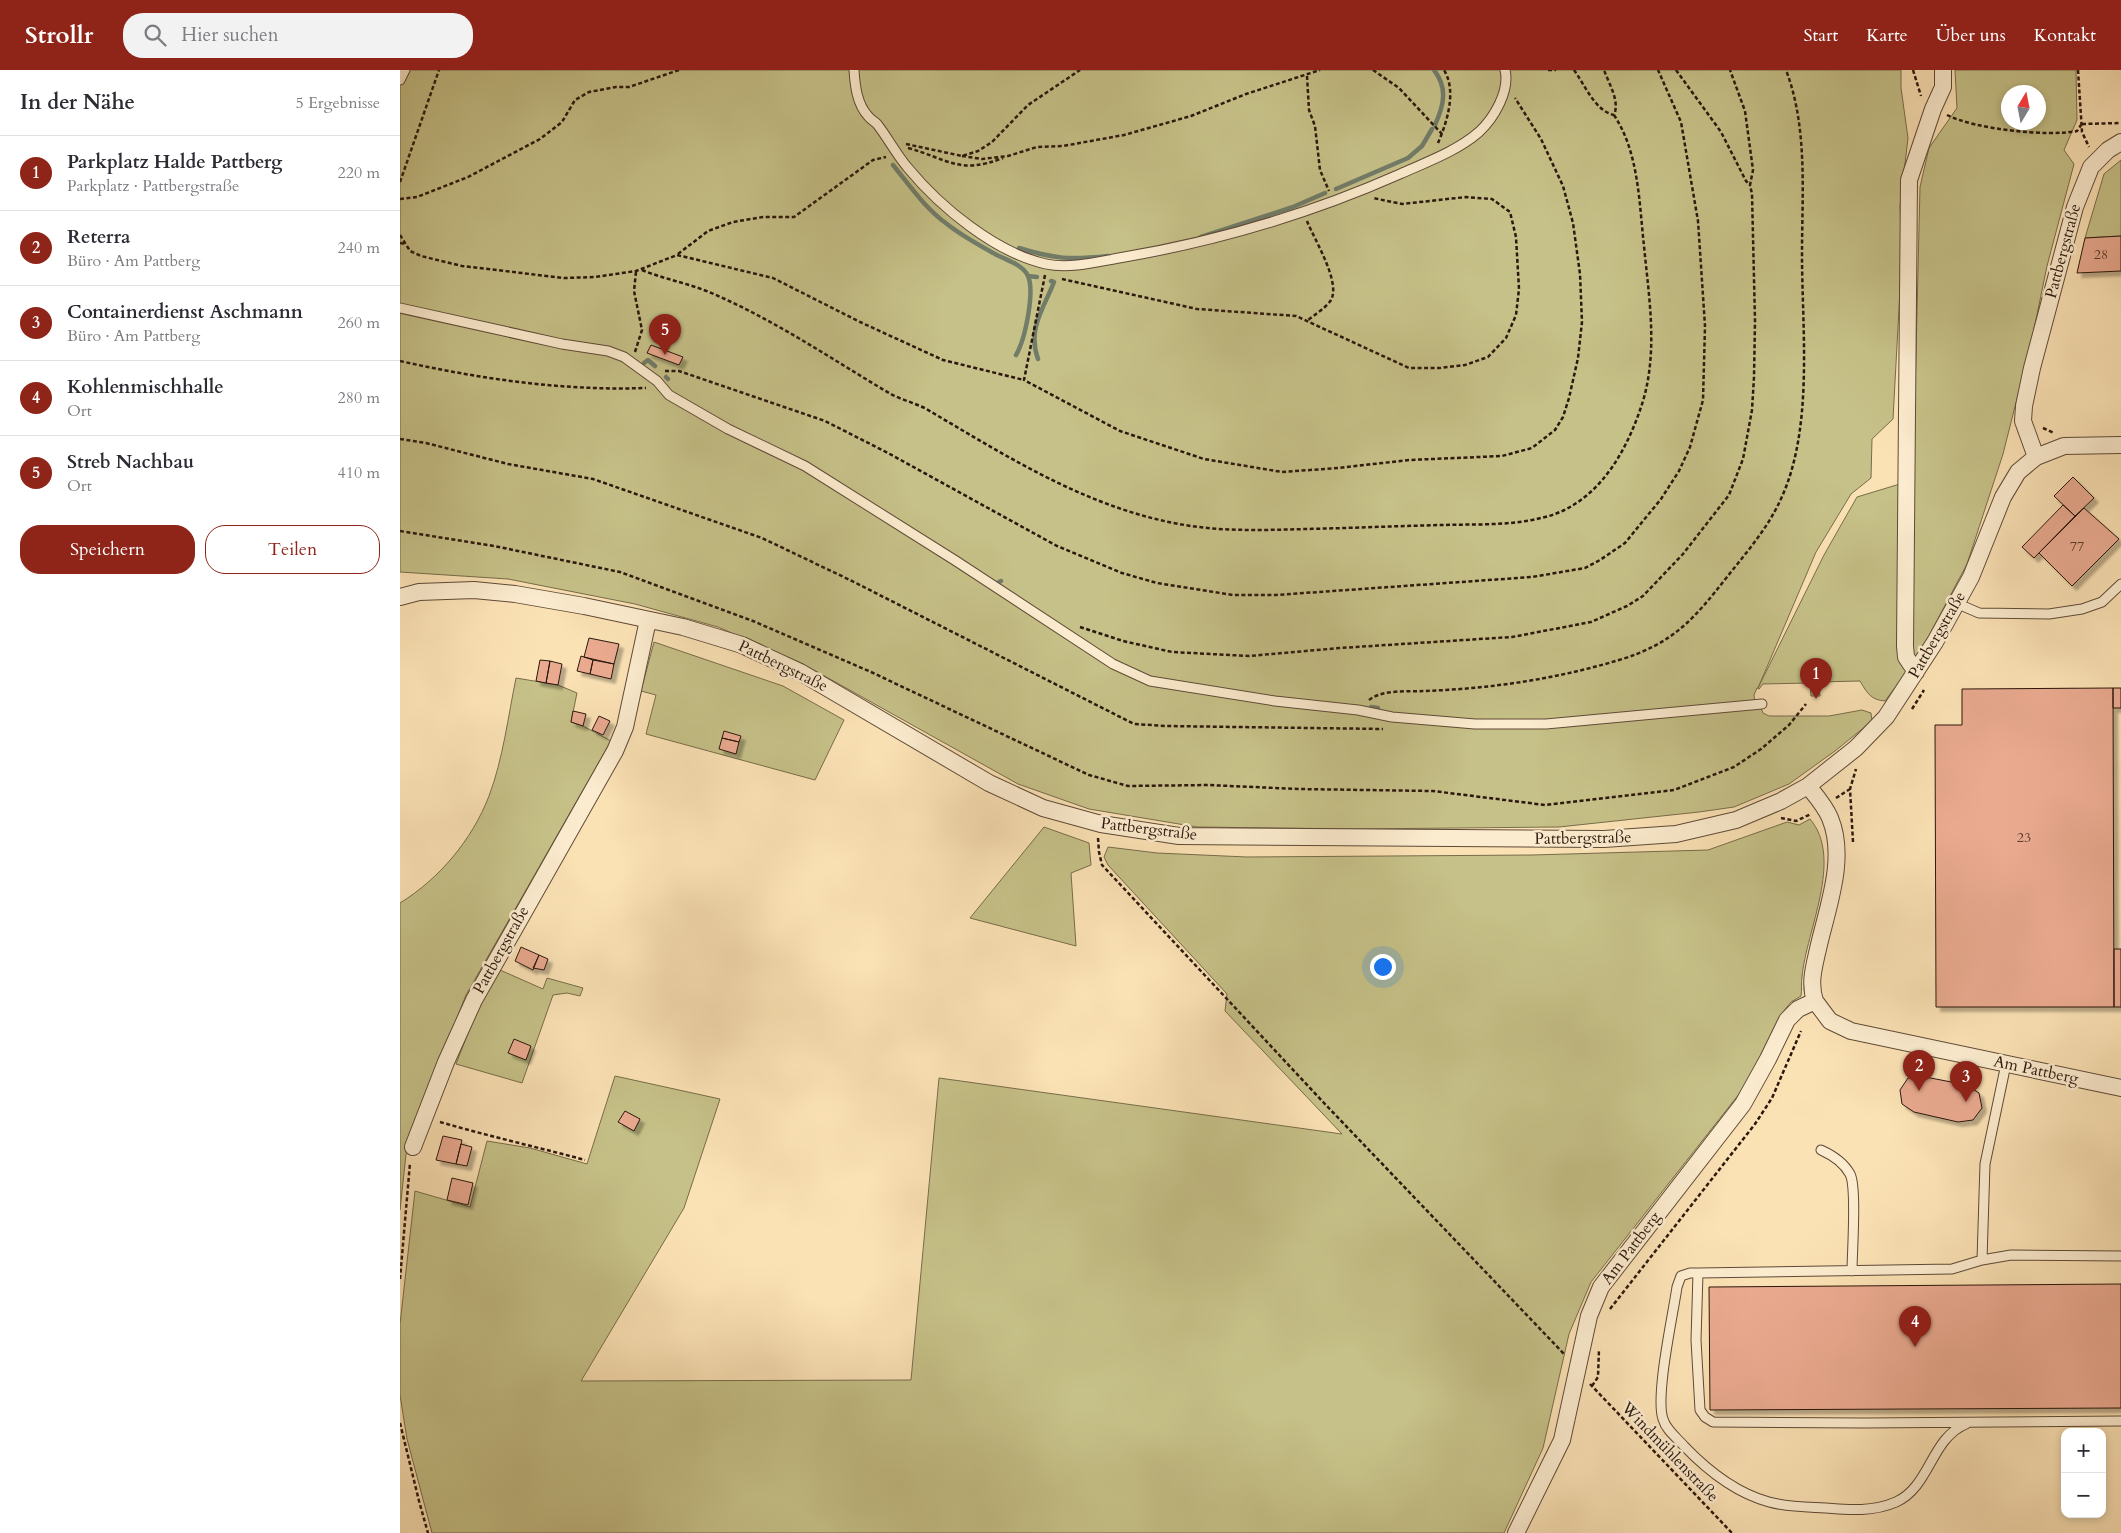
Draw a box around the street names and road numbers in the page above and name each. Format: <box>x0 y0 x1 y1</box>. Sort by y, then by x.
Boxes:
street label: Pattbergstraße <box>2040 201 2086 301</box>
street label: Pattbergstraße <box>1903 587 1971 683</box>
street label: Pattbergstraße <box>735 635 831 697</box>
street label: Pattbergstraße <box>1099 812 1199 846</box>
street label: Pattbergstraße <box>1534 826 1632 850</box>
street label: Pattbergstraße <box>468 902 534 998</box>
street label: Am Pattberg <box>1991 1050 2081 1090</box>
street label: Am Pattberg <box>1596 1207 1666 1289</box>
street label: Windmühlenstraße <box>1616 1396 1723 1507</box>

